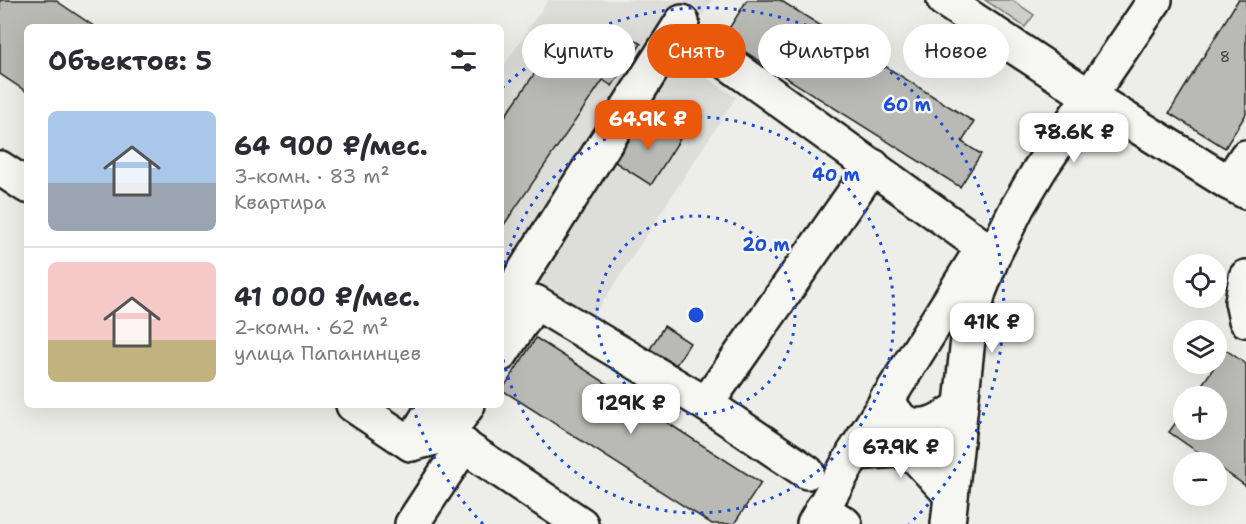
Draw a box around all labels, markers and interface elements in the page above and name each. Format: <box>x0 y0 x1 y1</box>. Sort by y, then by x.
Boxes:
chip: Купить <box>522 24 635 78</box>
chip: Снять <box>647 24 746 78</box>
chip: Фильтры <box>758 24 891 78</box>
chip: Новое <box>903 24 1009 78</box>
text: Объектов: 5 <box>48 43 212 78</box>
icon: filters <box>447 44 480 77</box>
house number: 8 <box>1220 47 1230 67</box>
text: 60 m <box>883 93 931 117</box>
pin: 64.9K ₽ <box>593 100 703 151</box>
text: 64.9K ₽ <box>609 106 687 132</box>
pin: 78.6K ₽ <box>1019 113 1129 164</box>
text: 78.6K ₽ <box>1033 119 1115 145</box>
text: 64 900 ₽/мес. <box>234 128 428 163</box>
icon: home <box>96 135 168 207</box>
text: 3-комн. · 83 m² <box>234 163 390 189</box>
text: 40 m <box>812 163 860 187</box>
text: Квартира <box>234 189 326 215</box>
text: 20 m <box>742 233 790 257</box>
map controls <box>1173 254 1227 506</box>
button: locate <box>1173 254 1227 308</box>
text: 41 000 ₽/мес. <box>234 279 420 314</box>
icon: home <box>96 286 168 358</box>
pin: 41K ₽ <box>950 303 1034 354</box>
centre of rings <box>686 305 706 325</box>
text: 41K ₽ <box>964 309 1020 335</box>
text: 2-комн. · 62 m² <box>234 314 388 340</box>
button: layers <box>1173 320 1227 374</box>
text: улица Папанинцев <box>234 340 421 366</box>
pin: 129K ₽ <box>582 384 680 435</box>
button: + <box>1173 386 1227 440</box>
text: 129K ₽ <box>596 390 666 416</box>
pin: 67.9K ₽ <box>846 428 956 479</box>
text: 67.9K ₽ <box>863 434 939 460</box>
button: − <box>1173 452 1227 506</box>

